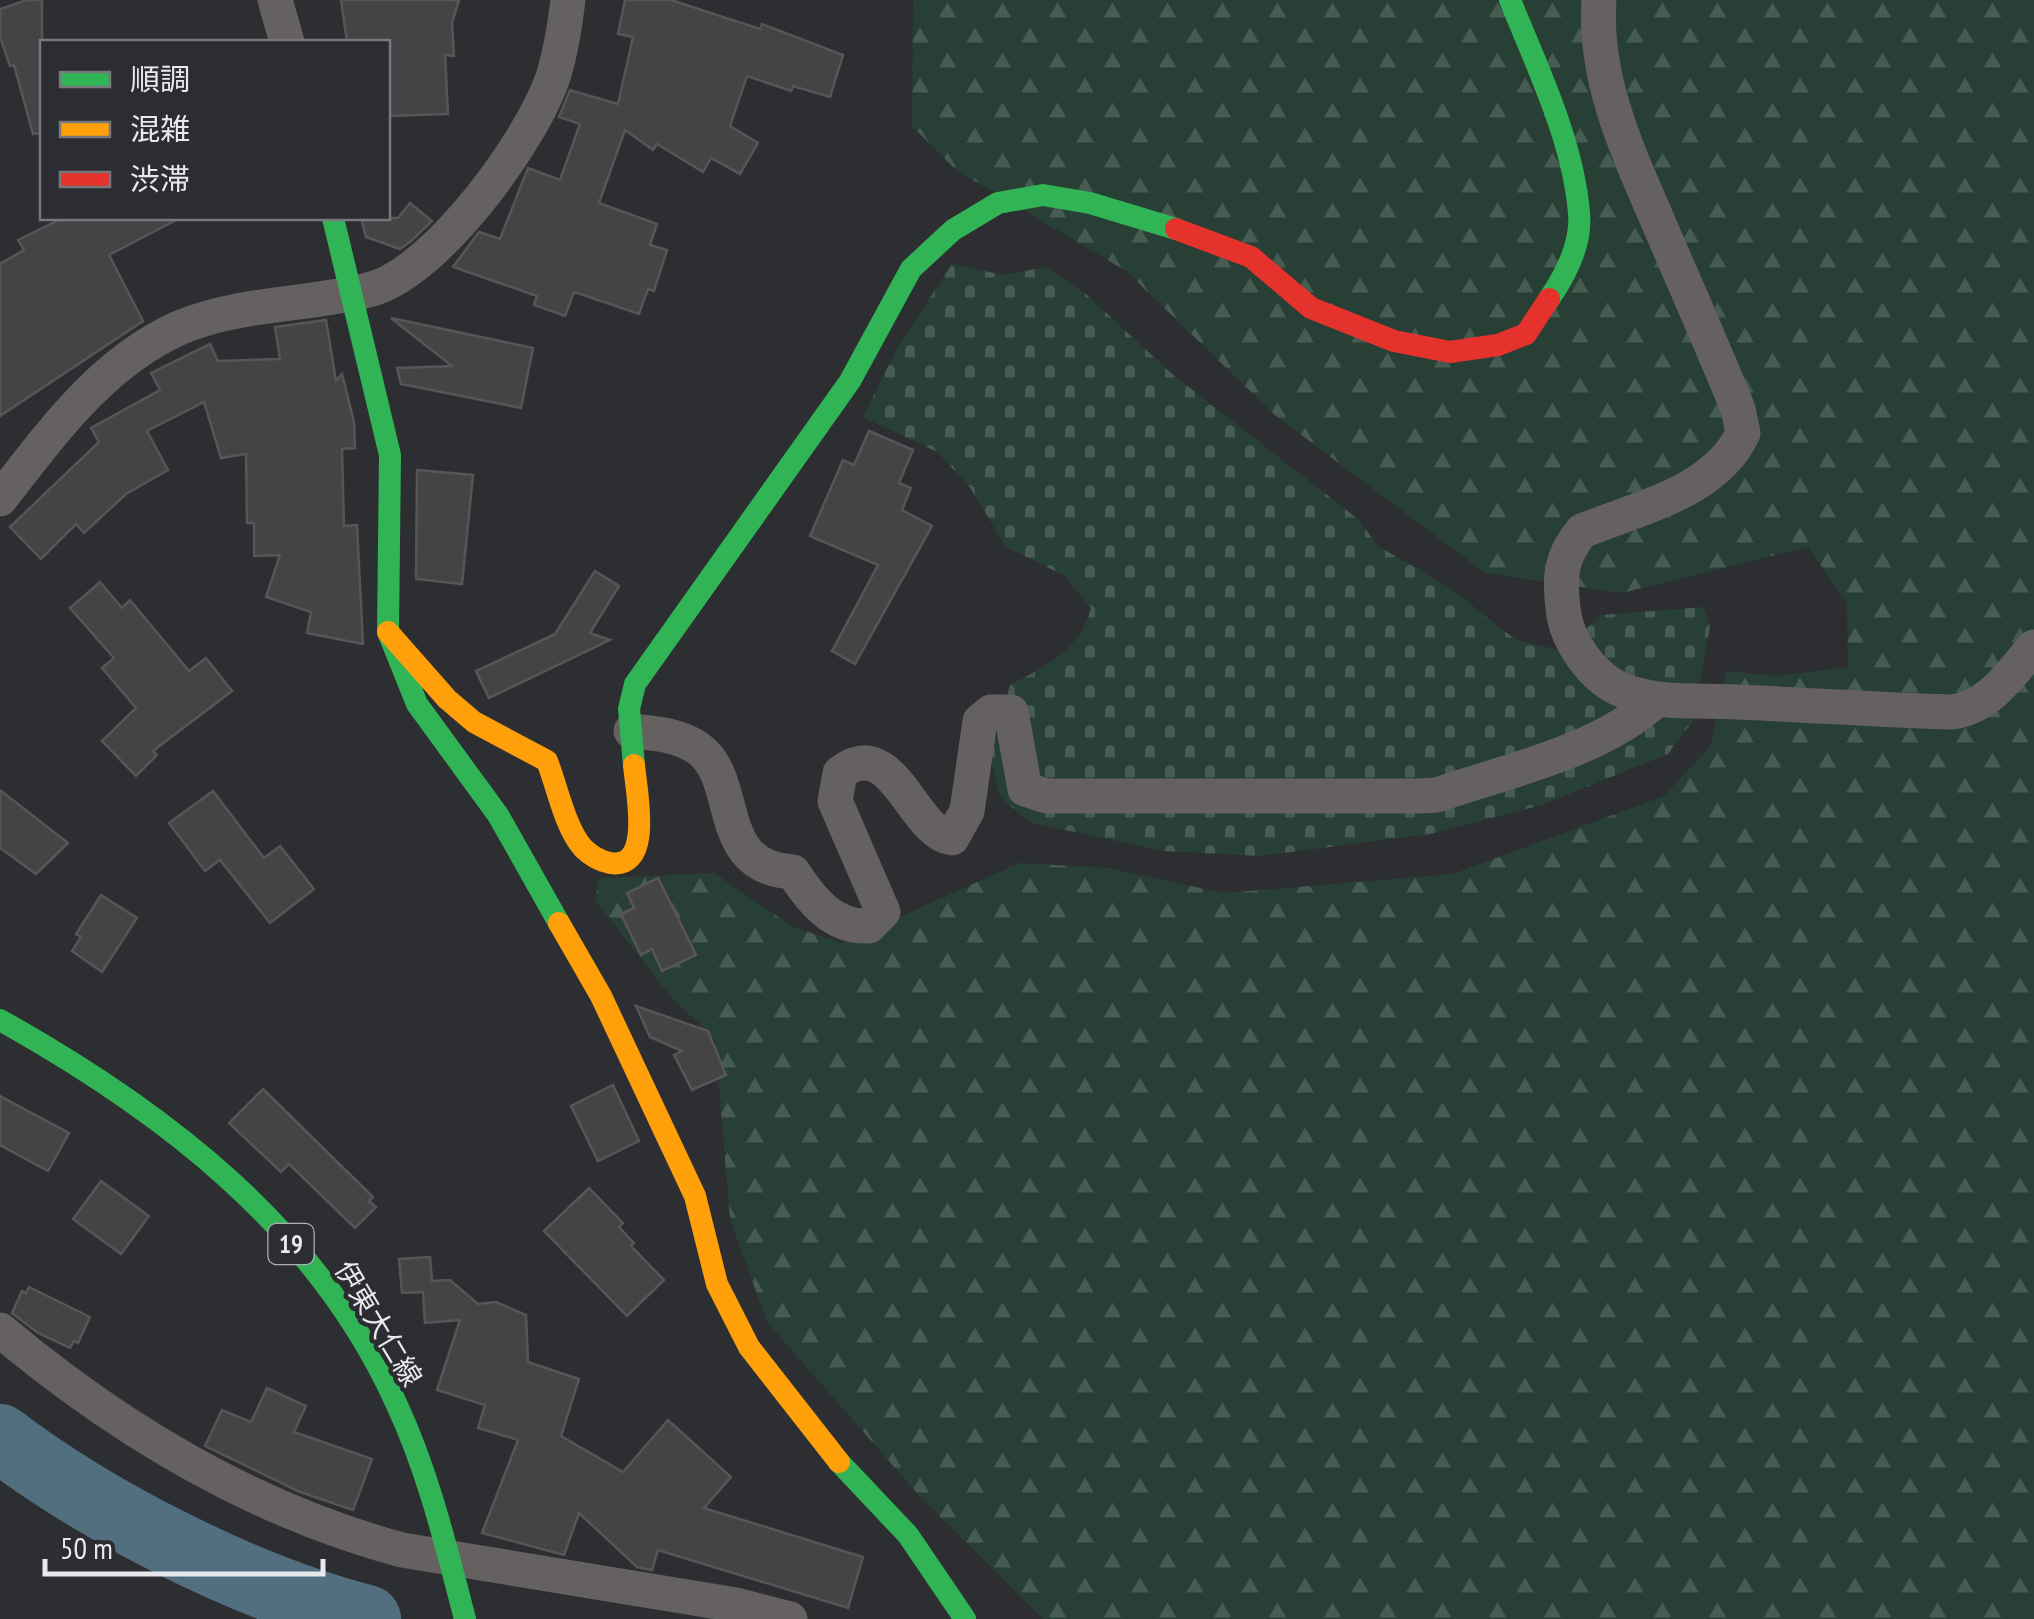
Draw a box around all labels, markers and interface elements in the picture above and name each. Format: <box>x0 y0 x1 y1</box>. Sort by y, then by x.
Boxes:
legend <box>40 40 390 220</box>
text: 順調 <box>130 59 190 98</box>
text: 混雑 <box>130 109 190 148</box>
text: 渋滞 <box>130 159 190 198</box>
road number: 19 <box>268 1224 314 1264</box>
street label: 伊東大仁線 <box>327 1253 431 1393</box>
scale bar <box>45 1514 322 1576</box>
text: 50 m <box>60 1528 113 1567</box>

